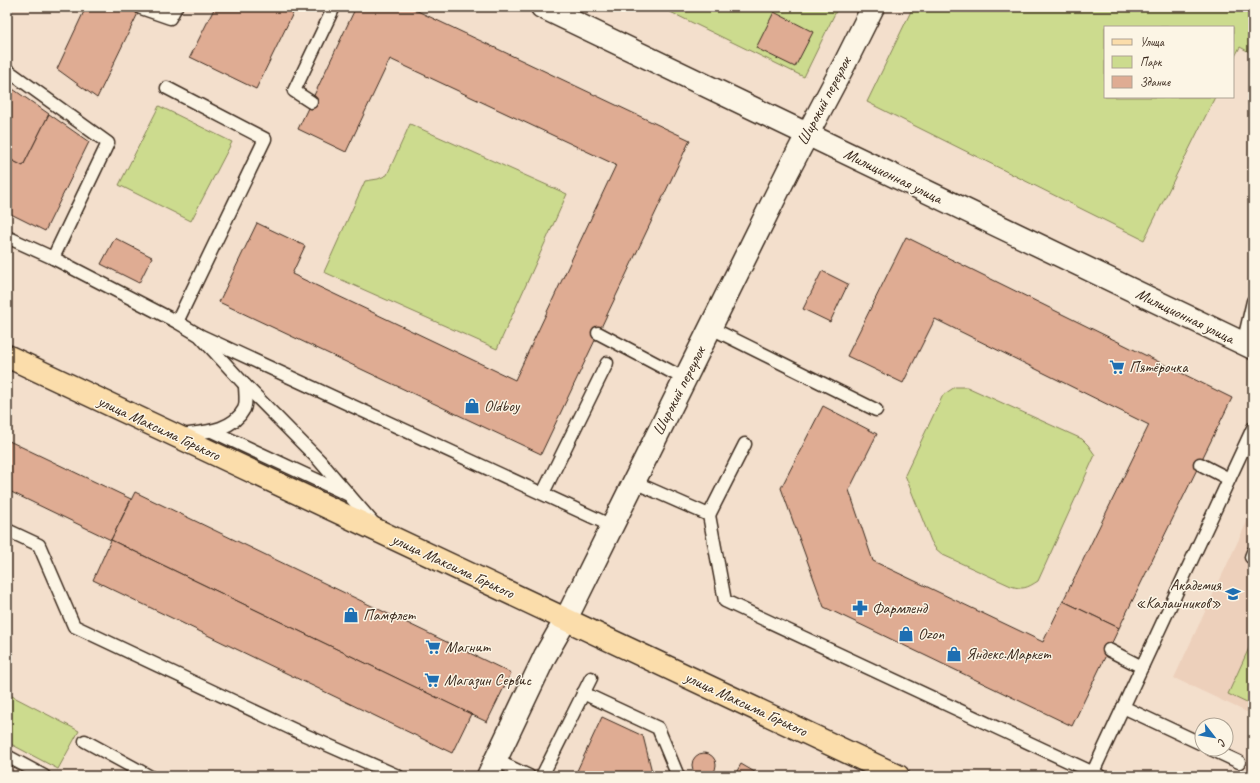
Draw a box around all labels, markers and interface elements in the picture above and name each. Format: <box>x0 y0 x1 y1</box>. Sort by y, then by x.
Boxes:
legend <box>1104 26 1234 98</box>
text: Улица <box>1140 34 1165 50</box>
street label: Широкий переулок <box>792 52 857 149</box>
text: Парк <box>1140 54 1163 70</box>
text: Здание <box>1140 74 1171 90</box>
street label: Милиционная улица <box>840 144 947 209</box>
street label: Милиционная улица <box>1132 284 1239 349</box>
street label: Широкий переулок <box>648 341 711 439</box>
place label: Пятёрочка <box>1129 357 1189 377</box>
supermarket icon: Пятёрочка <box>1108 358 1126 376</box>
street label: улица Максима Горького <box>94 390 225 466</box>
place label: Oldboy <box>484 396 521 416</box>
shop icon: Oldboy <box>463 397 481 415</box>
street label: улица Максима Горького <box>388 528 519 604</box>
place label: Академия «Калашников» <box>1135 575 1222 613</box>
school or university icon: Академия «Калашников» <box>1224 585 1242 603</box>
place label: Фармленд <box>872 598 929 618</box>
pharmacy icon: Фармленд <box>851 599 869 617</box>
place label: Памфлет <box>363 605 417 625</box>
shop icon: Памфлет <box>342 606 360 624</box>
place label: Ozon <box>918 624 945 644</box>
shop icon: Ozon <box>897 625 915 643</box>
place label: Магнит <box>445 637 492 657</box>
supermarket icon: Магнит <box>424 638 442 656</box>
place label: Яндекс.Маркет <box>966 644 1052 664</box>
shop icon: Яндекс.Маркет <box>945 645 963 663</box>
street label: улица Максима Горького <box>681 666 812 742</box>
place label: Магазин Сервис <box>444 670 532 690</box>
supermarket icon: Магазин Сервис <box>423 671 441 689</box>
north arrow <box>1194 717 1234 757</box>
text: С <box>1214 736 1230 749</box>

